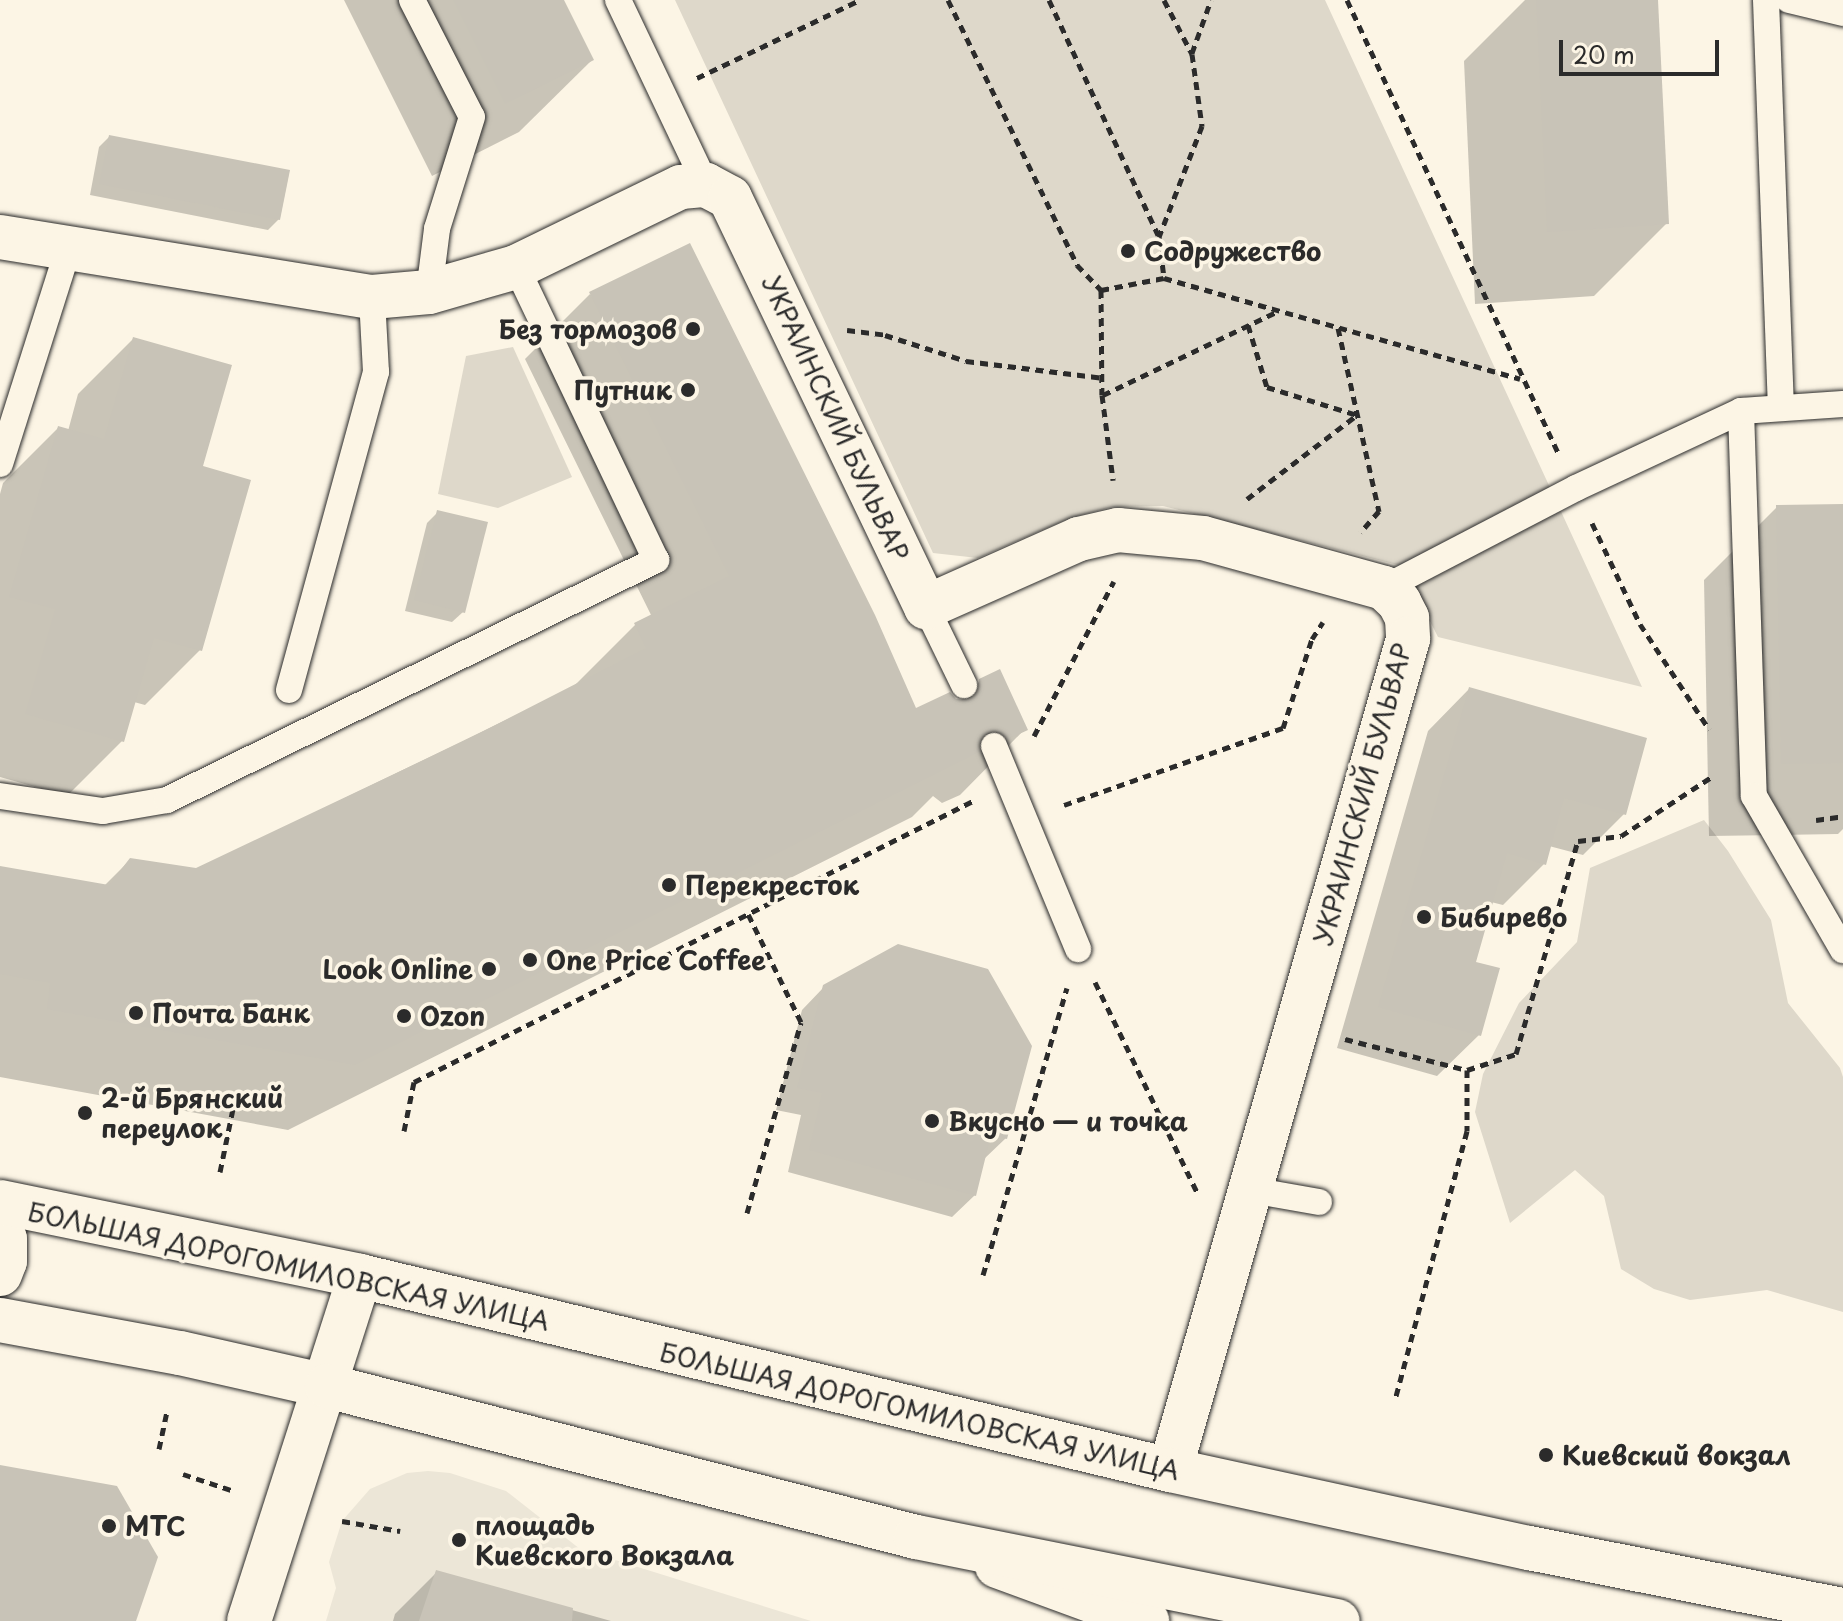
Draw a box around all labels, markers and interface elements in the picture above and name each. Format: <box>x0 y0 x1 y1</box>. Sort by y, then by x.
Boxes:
scale bar <box>1563 24 1723 74</box>
text: 20 m <box>1573 36 1635 72</box>
place label: Содружество <box>1144 235 1321 267</box>
marker: Содружество <box>1119 242 1137 260</box>
street label: УКРАИНСКИЙ БУЛЬВАР <box>756 269 916 567</box>
place label: Без тормозов <box>498 313 677 345</box>
marker: Без тормозов <box>684 320 702 338</box>
place label: Путник <box>574 374 672 406</box>
marker: Путник <box>679 381 697 399</box>
street label: УКРАИНСКИЙ БУЛЬВАР <box>1306 639 1418 949</box>
place label: Перекресток <box>685 869 859 901</box>
marker: Перекресток <box>660 876 678 894</box>
place label: Бибирево <box>1440 901 1567 933</box>
marker: Бибирево <box>1415 908 1433 926</box>
place label: One Price Coffee <box>546 944 768 976</box>
marker: One Price Coffee <box>521 951 539 969</box>
place label: Look Online <box>320 953 473 985</box>
marker: Look Online <box>480 960 498 978</box>
place label: Почта Банк <box>152 997 310 1029</box>
place label: Ozon <box>420 1000 485 1032</box>
marker: Почта Банк <box>127 1004 145 1022</box>
marker: Ozon <box>395 1007 413 1025</box>
place label: 2-й Брянский переулок <box>101 1082 284 1144</box>
marker: 2-й Брянский переулок <box>76 1104 94 1122</box>
place label: Вкусно — и точка <box>948 1105 1190 1137</box>
marker: Вкусно — и точка <box>923 1112 941 1130</box>
street label: БОЛЬШАЯ ДОРОГОМИЛОВСКАЯ УЛИЦА <box>24 1195 554 1337</box>
street label: БОЛЬШАЯ ДОРОГОМИЛОВСКАЯ УЛИЦА <box>656 1336 1184 1486</box>
place label: Киевский вокзал <box>1562 1439 1792 1471</box>
marker: Киевский вокзал <box>1537 1446 1555 1464</box>
place label: площадь Киевского Вокзала <box>475 1509 735 1570</box>
place label: МТС <box>125 1510 185 1542</box>
marker: МТС <box>100 1517 118 1535</box>
marker: площадь Киевского Вокзала <box>450 1531 468 1549</box>

